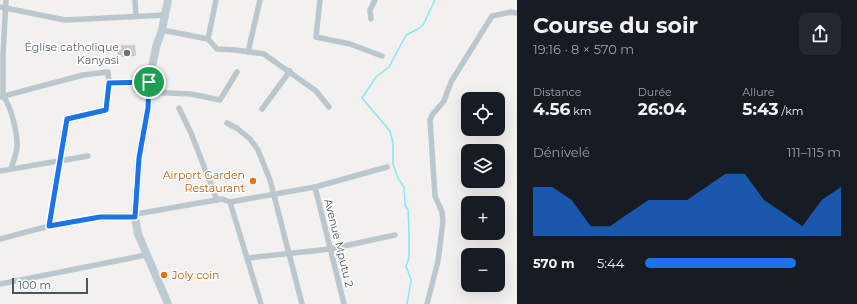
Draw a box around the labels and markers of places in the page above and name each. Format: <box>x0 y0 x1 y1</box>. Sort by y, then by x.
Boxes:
place label: Église catholique Kanyasi <box>24 40 119 67</box>
marker: Église catholique Kanyasi <box>122 48 132 58</box>
pin <box>132 65 166 99</box>
place label: Airport Garden Restaurant <box>163 168 246 195</box>
marker: Airport Garden Restaurant <box>248 176 258 186</box>
place label: Joly coin <box>171 268 220 282</box>
marker: Joly coin <box>159 270 169 280</box>

